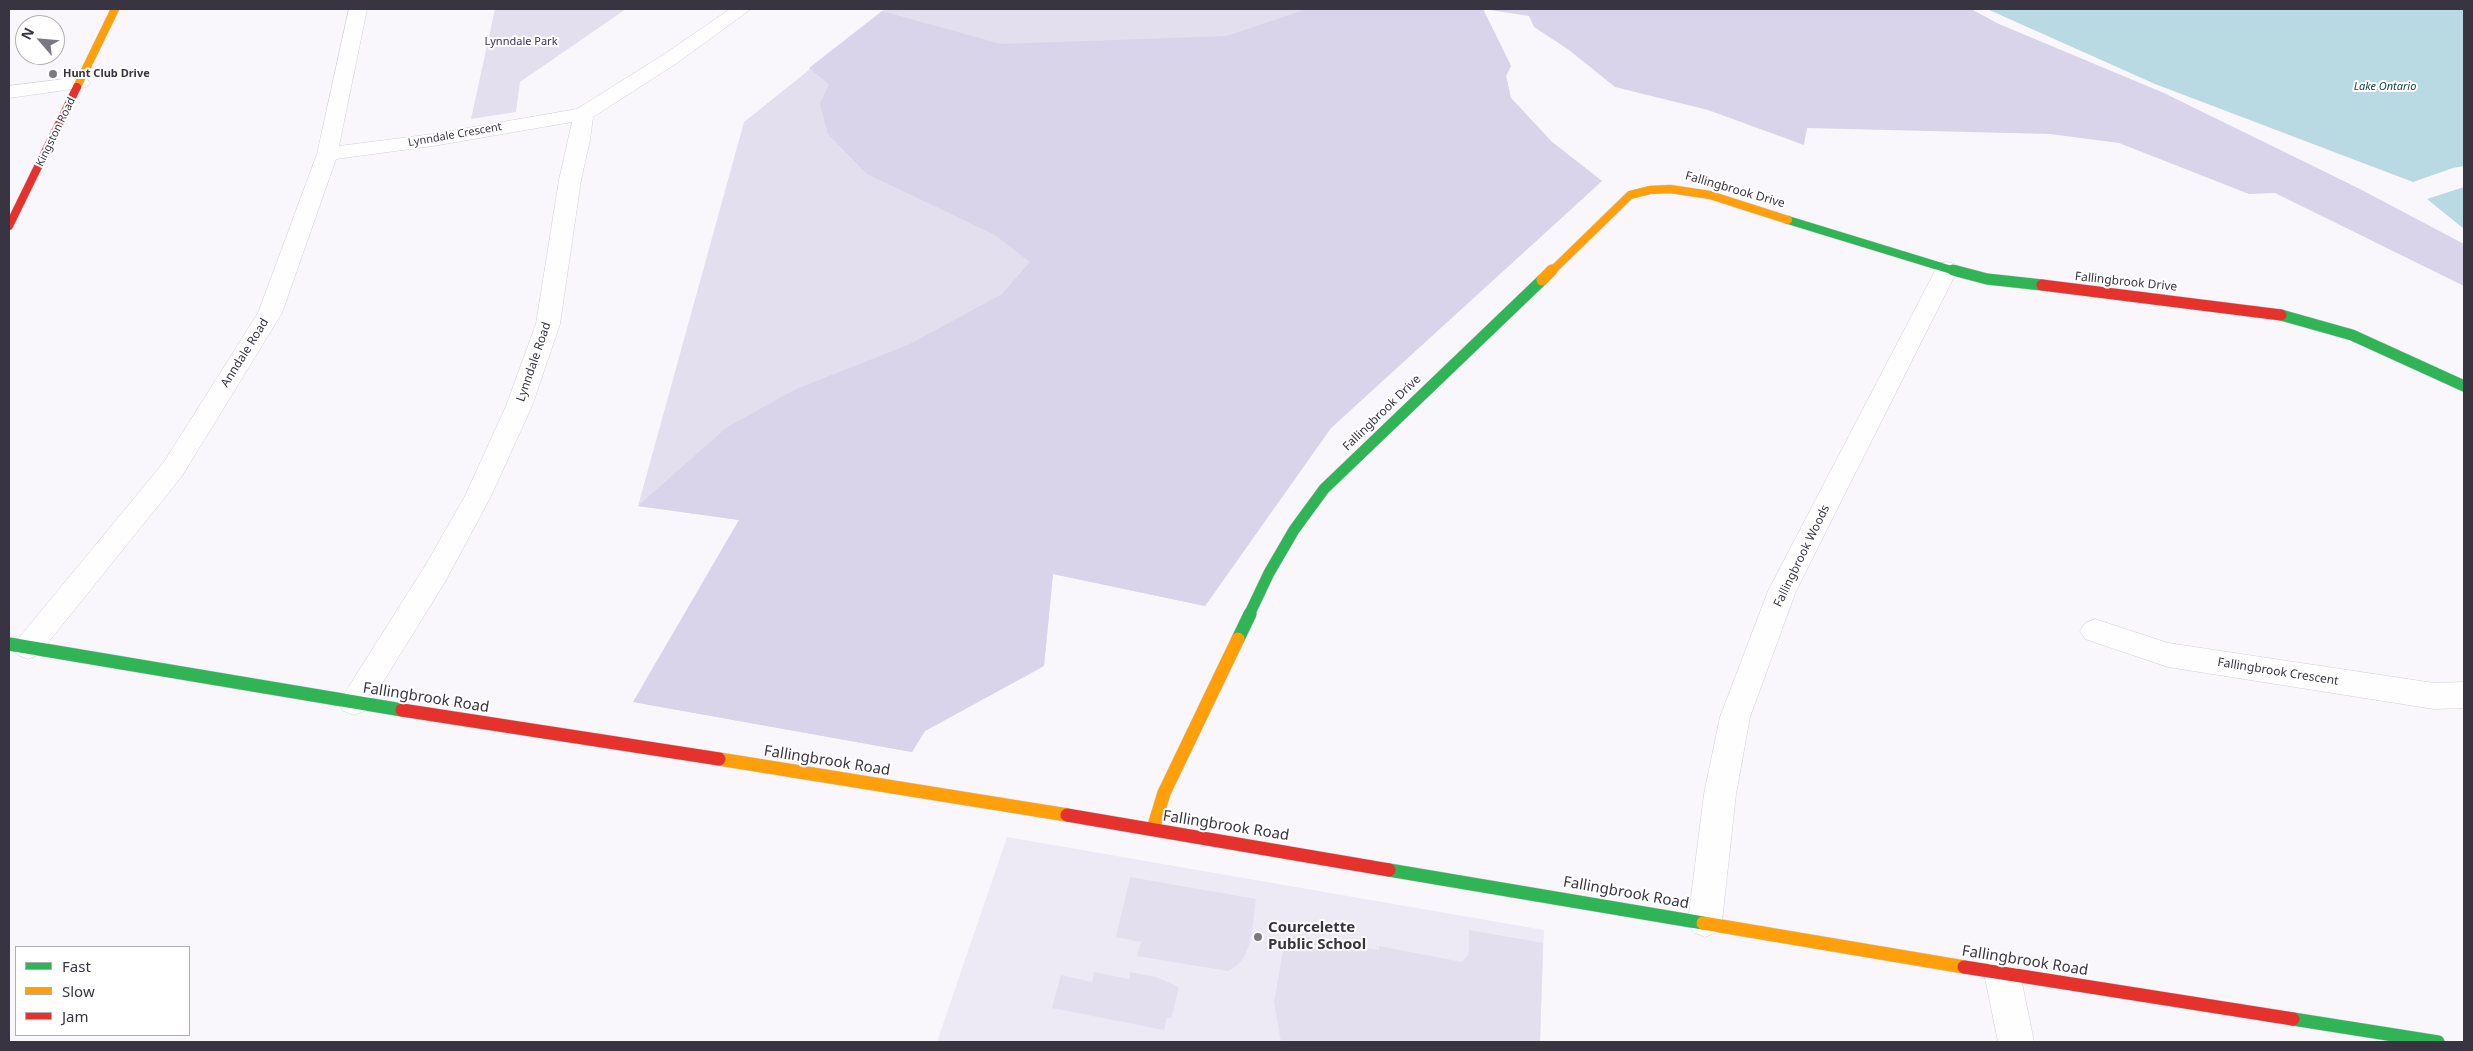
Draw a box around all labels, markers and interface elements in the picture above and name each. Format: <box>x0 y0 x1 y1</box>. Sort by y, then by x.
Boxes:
north arrow <box>15 15 65 65</box>
text: N <box>16 24 38 43</box>
park label: Lynndale Park <box>484 35 558 49</box>
place label: Hunt Club Drive <box>63 67 150 81</box>
marker: Hunt Club Drive <box>47 68 59 80</box>
water label: Lake Ontario <box>2354 80 2416 94</box>
street label: Kingston Road <box>34 95 78 169</box>
street label: Lynndale Crescent <box>407 120 503 150</box>
street label: Fallingbrook Drive <box>1684 169 1786 211</box>
street label: Fallingbrook Drive <box>2074 269 2178 295</box>
street label: Anndale Road <box>218 316 272 390</box>
street label: Lynndale Road <box>514 320 554 404</box>
street label: Fallingbrook Drive <box>1340 372 1424 454</box>
street label: Fallingbrook Woods <box>1771 503 1833 609</box>
street label: Fallingbrook Crescent <box>2216 655 2340 689</box>
street label: Fallingbrook Road <box>362 679 490 717</box>
street label: Fallingbrook Road <box>763 742 891 780</box>
street label: Fallingbrook Road <box>1162 807 1290 845</box>
street label: Fallingbrook Road <box>1562 873 1690 913</box>
place label: Courcelette Public School <box>1268 919 1366 954</box>
marker: Courcelette Public School <box>1252 931 1264 943</box>
street label: Fallingbrook Road <box>1961 942 2089 980</box>
legend <box>15 946 190 1036</box>
text: Fast <box>62 956 91 976</box>
text: Slow <box>62 981 95 1001</box>
text: Jam <box>62 1006 89 1026</box>

